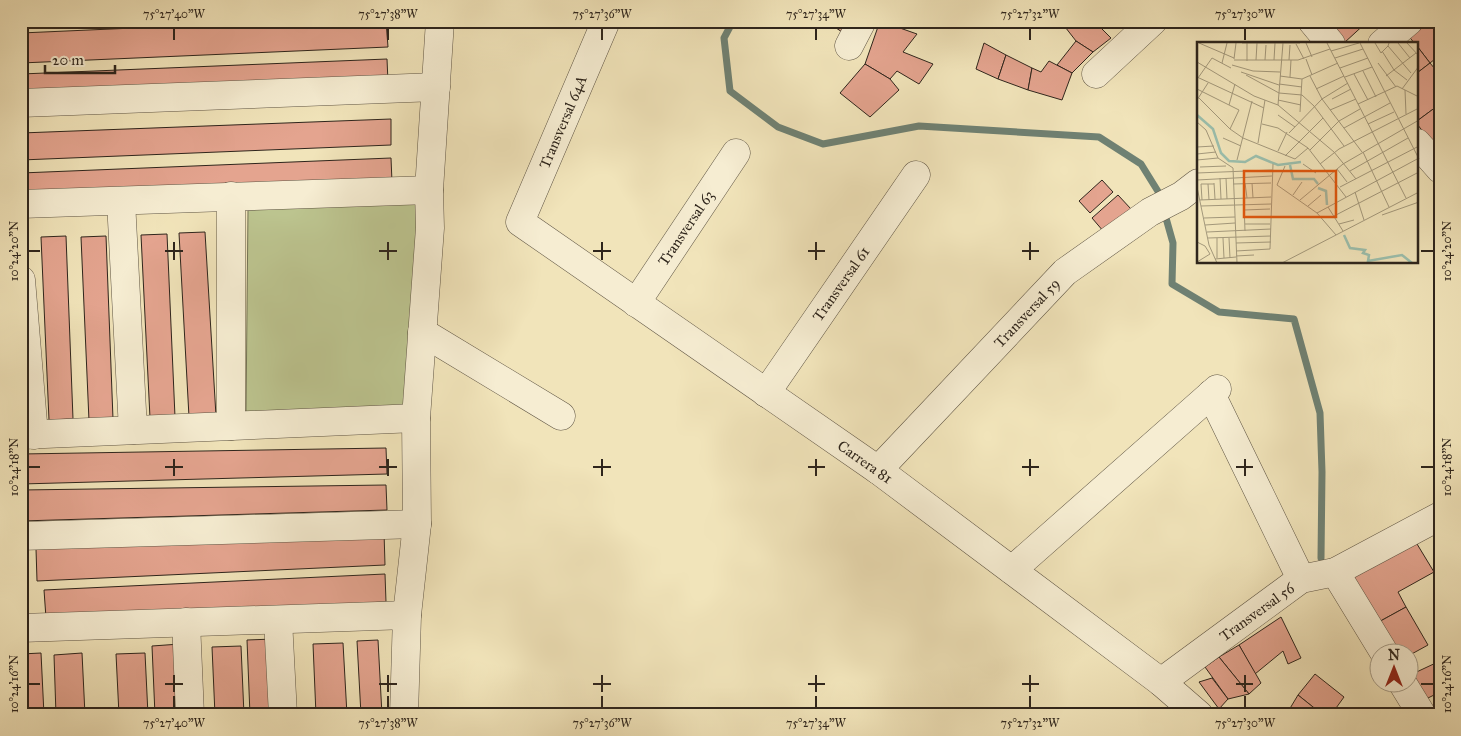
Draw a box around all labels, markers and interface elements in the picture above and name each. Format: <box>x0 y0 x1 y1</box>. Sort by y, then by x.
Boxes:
text: 75°27'40"W <box>143 7 206 21</box>
text: 75°27'38"W <box>358 7 418 21</box>
text: 75°27'36"W <box>572 7 632 21</box>
text: 75°27'34"W <box>786 7 846 21</box>
text: 75°27'32"W <box>1000 7 1060 21</box>
text: 75°27'30"W <box>1215 7 1276 21</box>
scale bar <box>45 42 115 74</box>
inset map <box>1197 42 1418 264</box>
text: 20 m <box>52 51 84 69</box>
street label: Transversal 64A <box>535 73 591 171</box>
street label: Transversal 63 <box>654 187 718 269</box>
text: 10°24'20"N <box>7 221 21 281</box>
text: 10°24'20"N <box>1440 221 1454 281</box>
street label: Transversal 61 <box>809 243 873 325</box>
street label: Transversal 59 <box>990 275 1064 351</box>
street label: Carrera 81 <box>834 437 896 487</box>
text: 10°24'18"N <box>7 438 21 496</box>
text: 10°24'18"N <box>1440 438 1454 496</box>
street label: Transversal 56 <box>1216 578 1299 645</box>
north arrow <box>1368 644 1418 694</box>
text: N <box>1388 647 1400 664</box>
text: 10°24'16"N <box>7 655 21 713</box>
text: 10°24'16"N <box>1440 655 1454 713</box>
text: 75°27'40"W <box>143 716 206 730</box>
text: 75°27'38"W <box>358 716 418 730</box>
text: 75°27'36"W <box>572 716 632 730</box>
text: 75°27'34"W <box>786 716 846 730</box>
text: 75°27'32"W <box>1000 716 1060 730</box>
text: 75°27'30"W <box>1215 716 1276 730</box>

